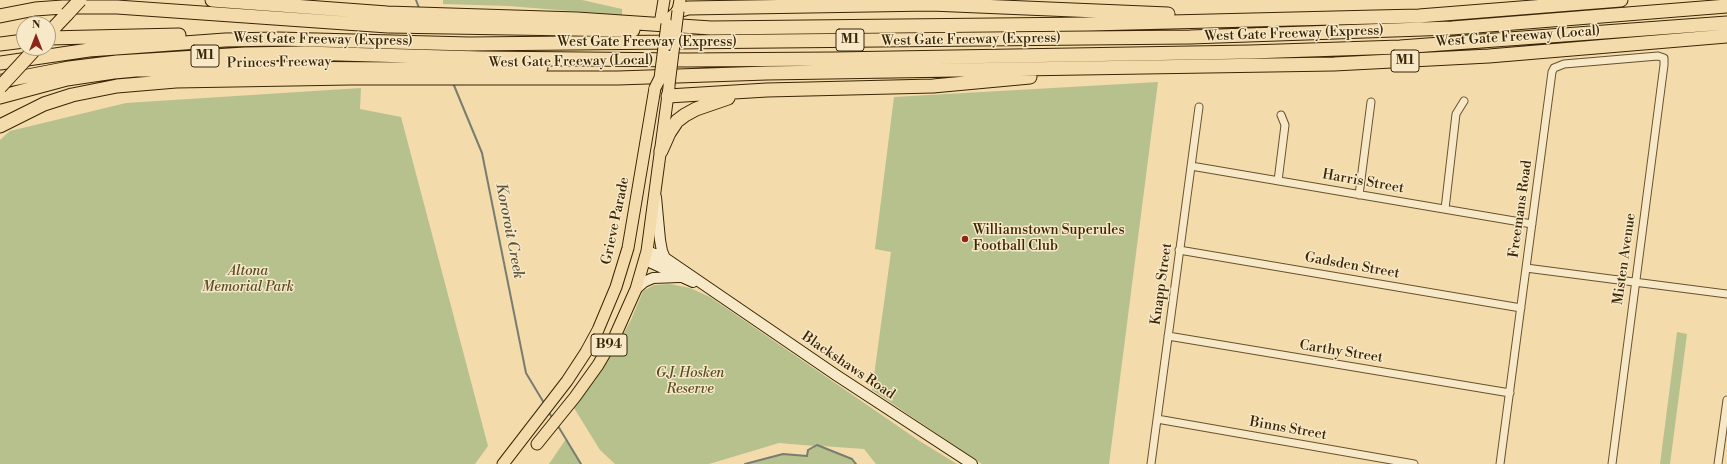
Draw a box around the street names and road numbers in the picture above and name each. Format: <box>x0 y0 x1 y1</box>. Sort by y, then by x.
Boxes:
street label: West Gate Freeway (Express) <box>1204 22 1384 46</box>
street label: West Gate Freeway (Local) <box>1435 23 1601 51</box>
road number: M1 <box>836 29 864 51</box>
street label: West Gate Freeway (Express) <box>233 30 413 50</box>
street label: West Gate Freeway (Express) <box>881 30 1061 50</box>
street label: West Gate Freeway (Express) <box>557 35 737 51</box>
road number: M1 <box>191 45 219 67</box>
road number: M1 <box>1391 50 1419 72</box>
street label: West Gate Freeway (Local) <box>488 52 654 72</box>
street label: Princes Freeway <box>227 54 331 72</box>
street label: Freemans Road <box>1506 159 1536 259</box>
street label: Harris Street <box>1321 167 1405 197</box>
street label: Grieve Parade <box>599 176 633 266</box>
street label: Misten Avenue <box>1610 212 1640 306</box>
street label: Knapp Street <box>1148 242 1176 326</box>
street label: Gadsden Street <box>1303 249 1401 283</box>
street label: Blackshaws Road <box>798 329 898 403</box>
road number: B94 <box>591 334 627 356</box>
street label: Carthy Street <box>1298 337 1384 367</box>
street label: Binns Street <box>1248 414 1328 444</box>

